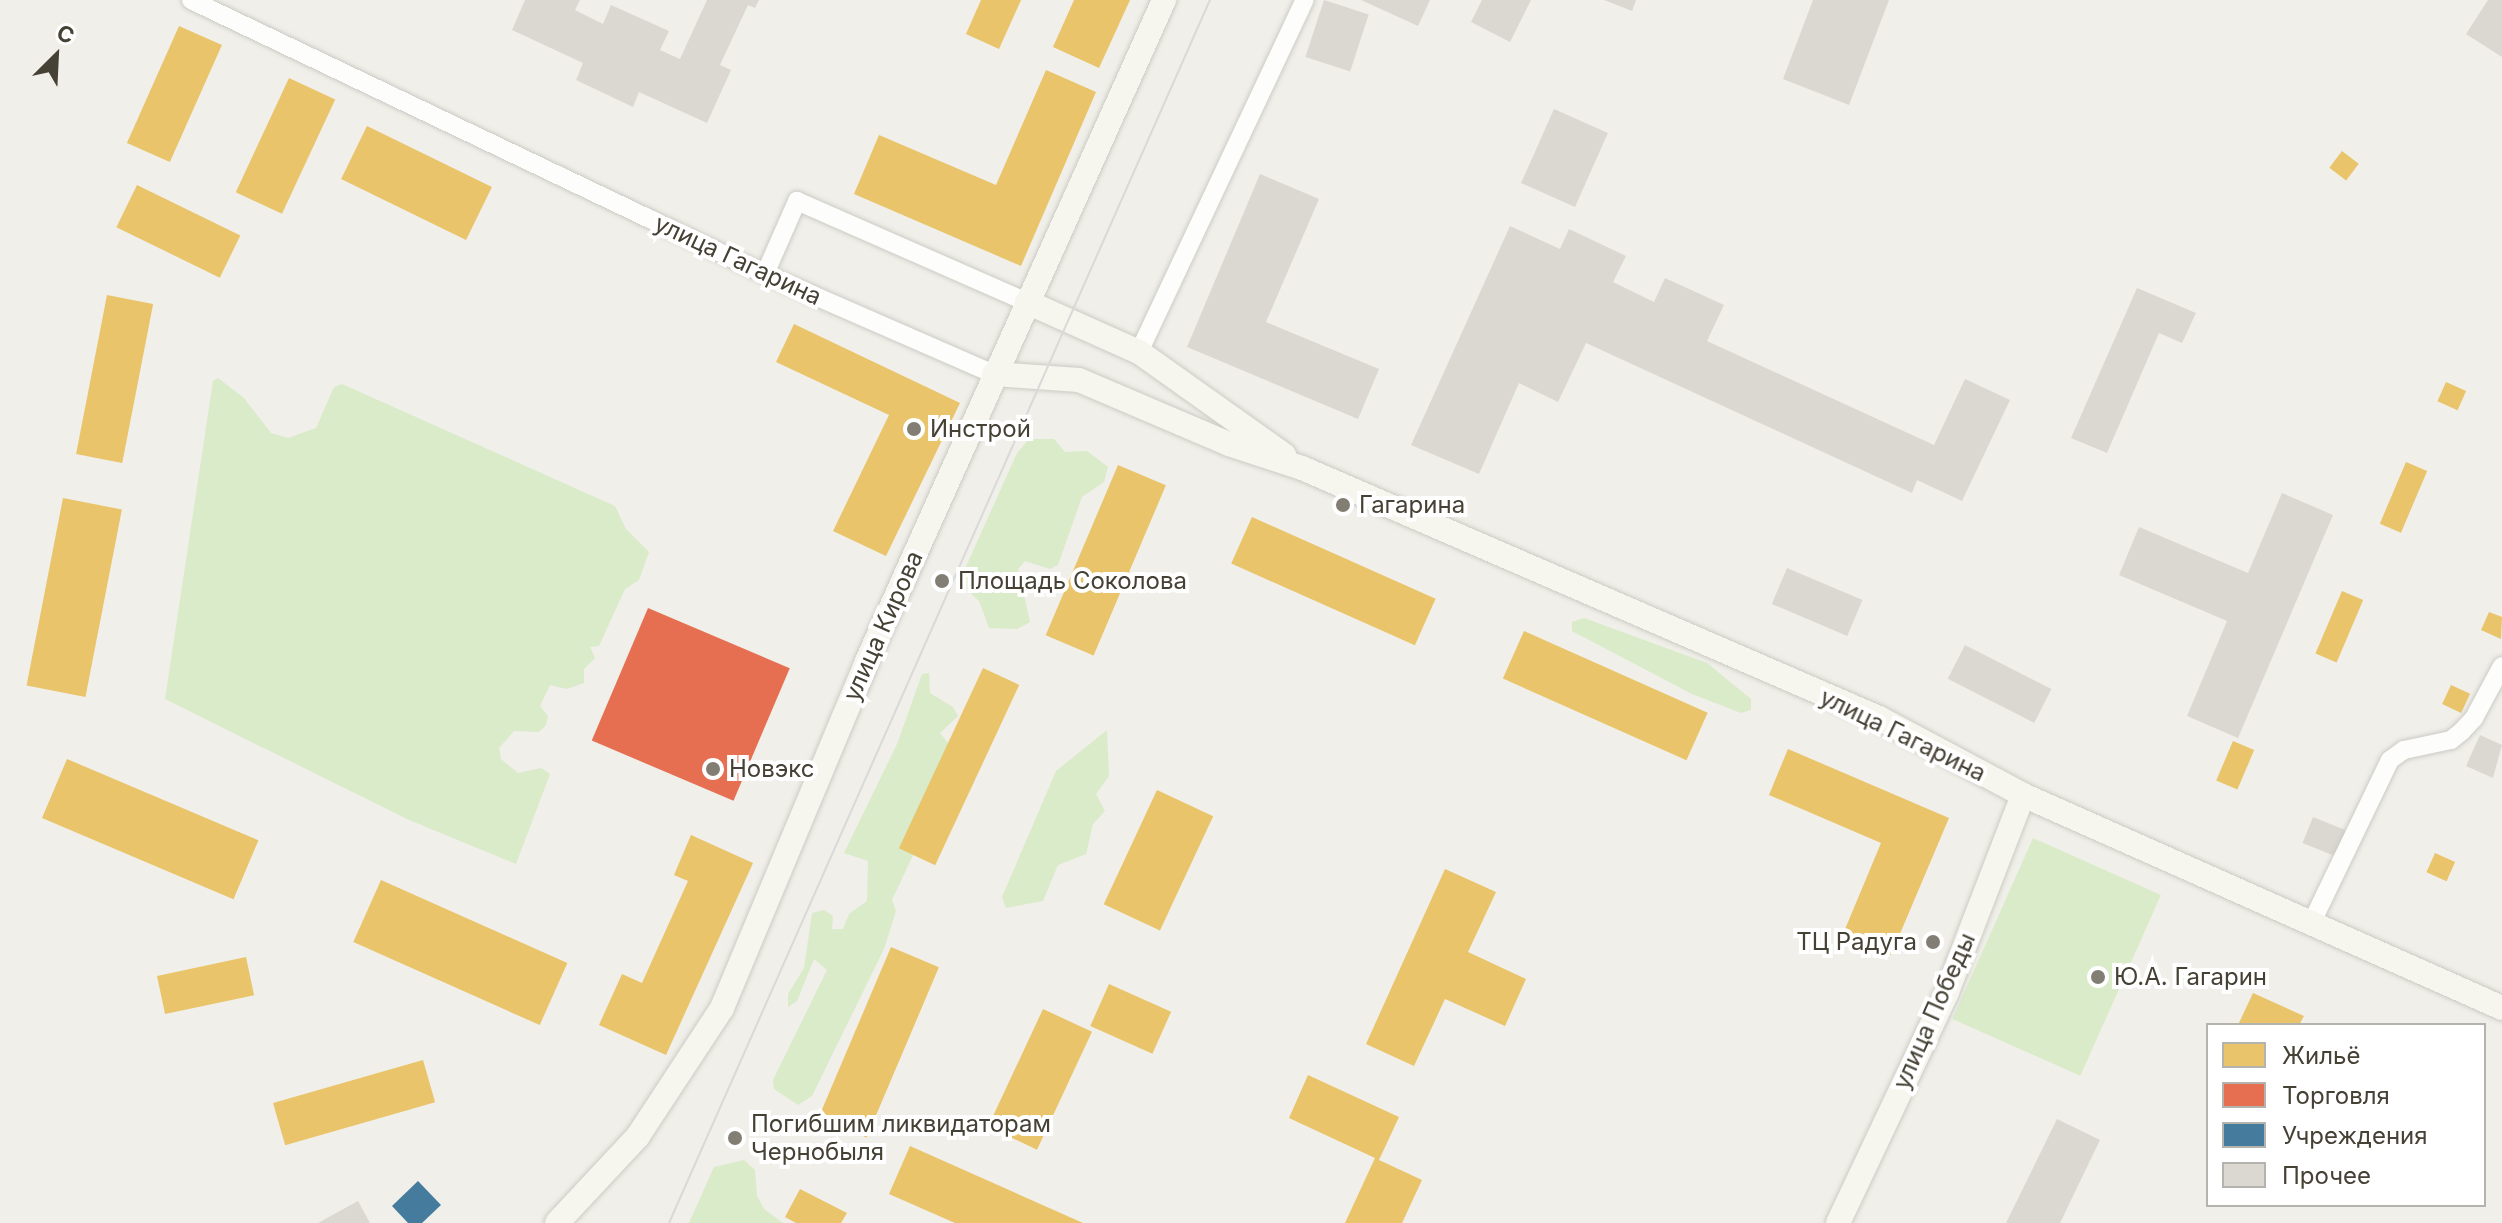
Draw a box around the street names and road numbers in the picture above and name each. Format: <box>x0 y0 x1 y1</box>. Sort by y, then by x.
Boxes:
street label: улица Гагарина <box>650 209 826 311</box>
street label: улица Кирова <box>837 546 929 706</box>
street label: улица Гагарина <box>1815 682 1991 788</box>
street label: улица Победы <box>1887 928 1981 1094</box>

